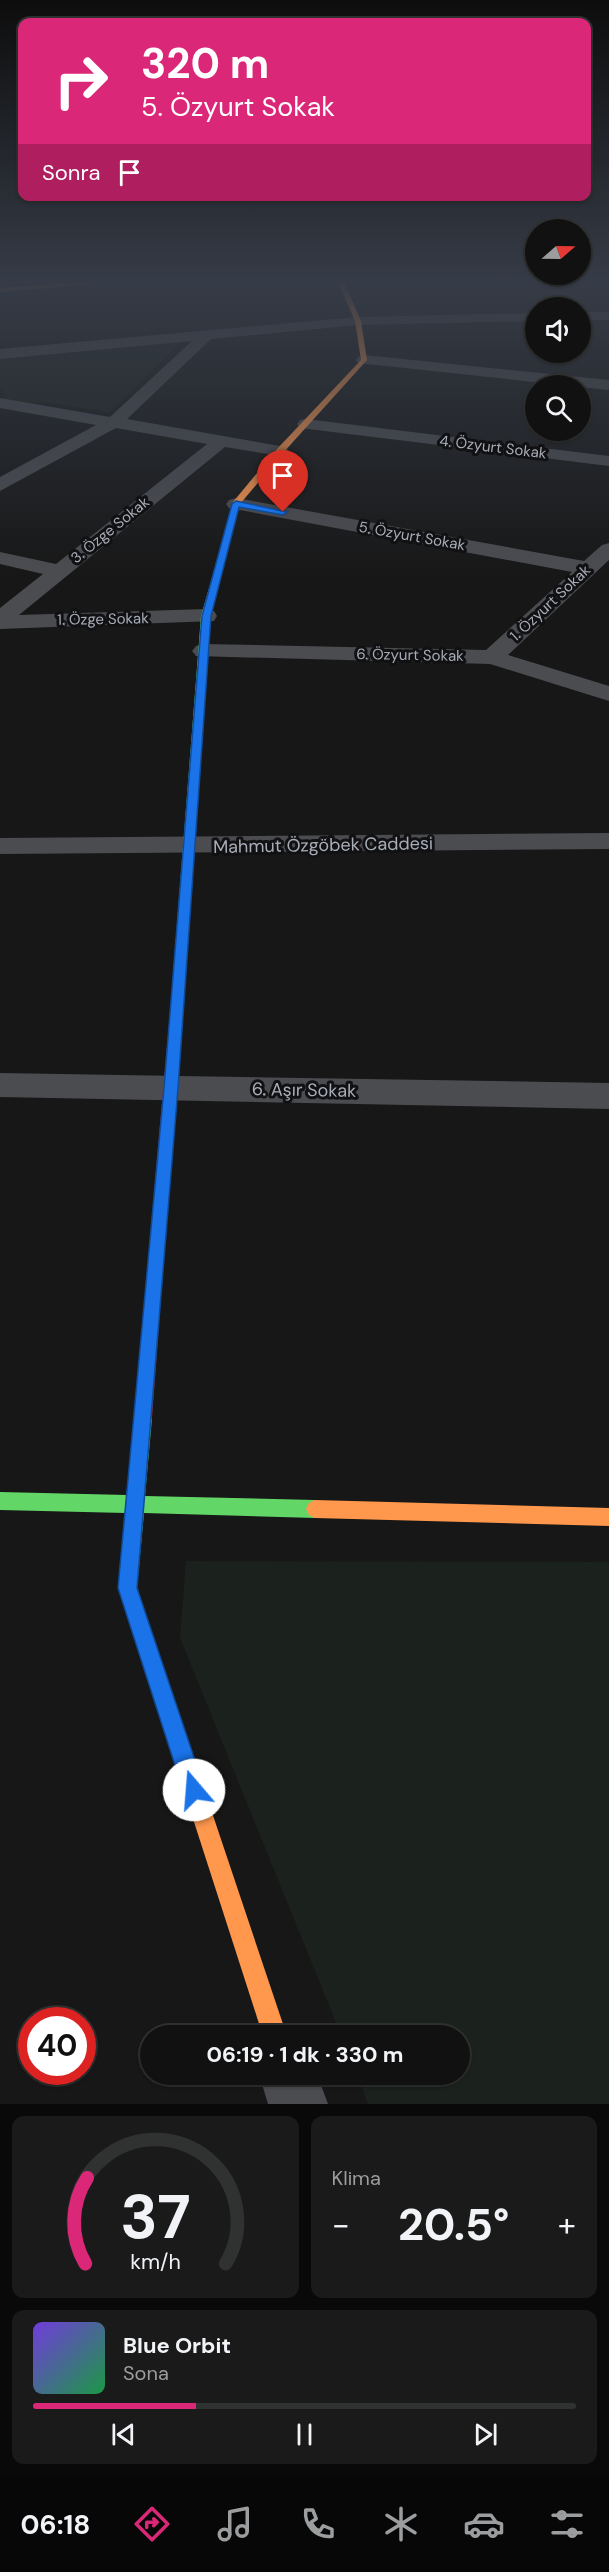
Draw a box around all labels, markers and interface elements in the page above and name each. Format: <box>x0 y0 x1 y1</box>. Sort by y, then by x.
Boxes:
text: 320 m <box>141 36 269 91</box>
icon: right <box>42 42 120 120</box>
text: 5. Özyurt Sokak <box>141 89 335 124</box>
icon: arrive <box>113 156 146 189</box>
text: Sonra <box>42 158 101 187</box>
north arrow <box>525 219 591 285</box>
map controls <box>525 219 591 441</box>
button: sound <box>525 297 591 363</box>
button: search <box>525 375 591 441</box>
street label: 4. Özyurt Sokak <box>438 431 548 464</box>
pin <box>257 450 308 512</box>
icon: arrive <box>266 459 299 492</box>
street label: 3. Özge Sokak <box>67 492 154 568</box>
street label: 5. Özyurt Sokak <box>357 517 467 555</box>
street label: 1. Özyurt Sokak <box>505 560 595 646</box>
street label: 1. Özge Sokak <box>57 608 149 630</box>
street label: 6. Özyurt Sokak <box>356 644 464 666</box>
street label: Mahmut Özgöbek Caddesi <box>213 831 433 859</box>
street label: 6. Aşır Sokak <box>252 1077 356 1103</box>
position arrow <box>162 1758 226 1822</box>
speed limit sign: 40 <box>18 2007 96 2085</box>
text: 06:19 · 1 dk · 330 m <box>207 2040 403 2069</box>
text: Klima <box>332 2165 381 2191</box>
text: 37 <box>120 2176 191 2257</box>
text: 20.5° <box>398 2195 509 2254</box>
text: − <box>332 2203 350 2246</box>
text: + <box>558 2203 576 2246</box>
text: km/h <box>130 2248 181 2276</box>
text: Blue Orbit <box>123 2331 231 2360</box>
text: Sona <box>123 2360 169 2386</box>
icon: previous <box>107 2418 140 2451</box>
icon: pause <box>288 2418 321 2451</box>
icon: next <box>469 2418 502 2451</box>
icon: directions <box>131 2503 173 2545</box>
icon: music <box>214 2503 256 2545</box>
icon: phone <box>297 2503 339 2545</box>
icon: climate <box>380 2503 422 2545</box>
icon: car <box>463 2503 505 2545</box>
icon: filters <box>546 2503 588 2545</box>
text: 06:18 <box>21 2507 90 2542</box>

